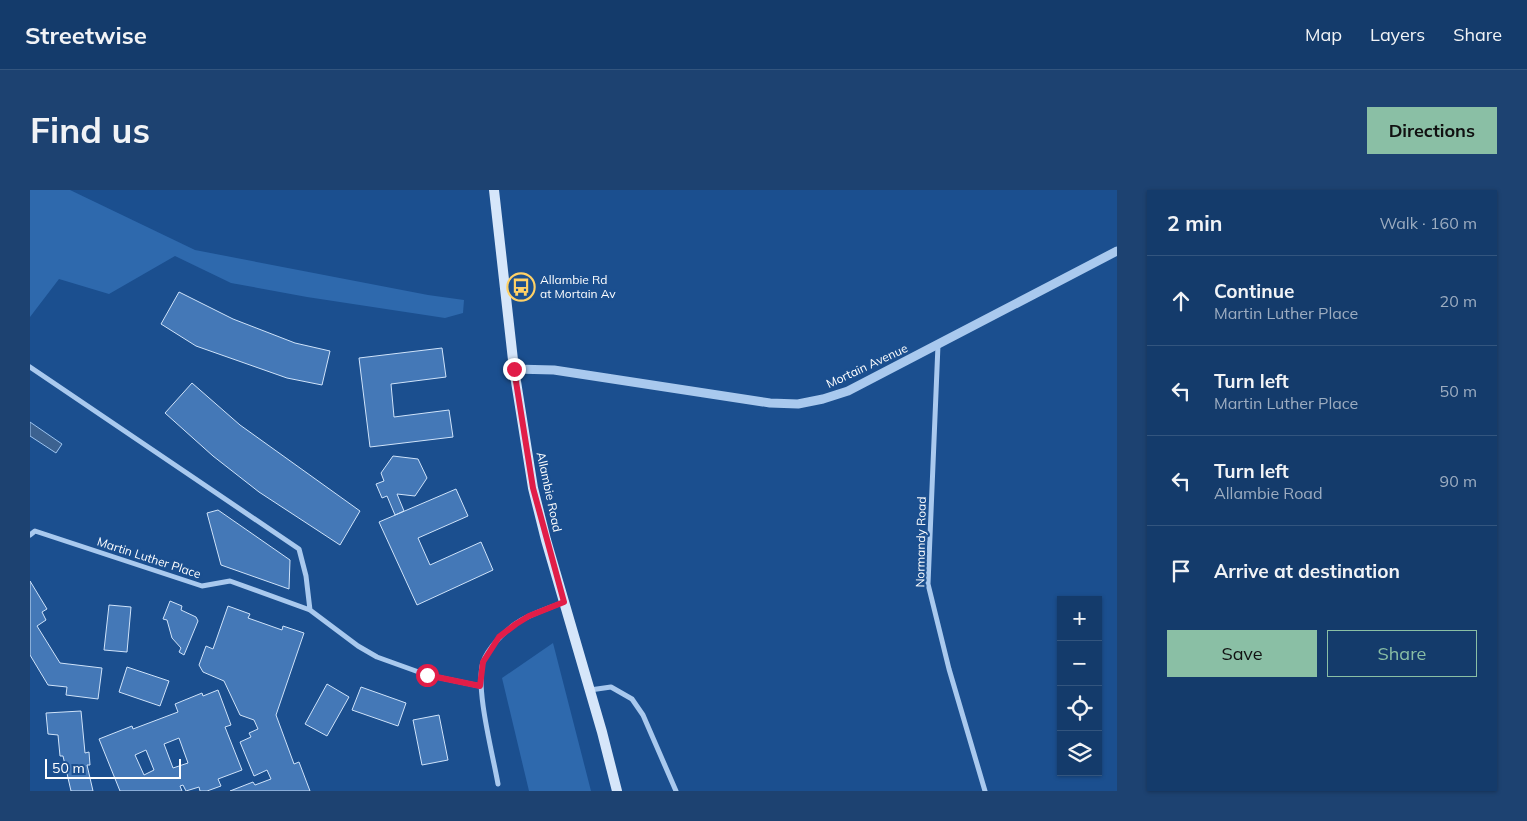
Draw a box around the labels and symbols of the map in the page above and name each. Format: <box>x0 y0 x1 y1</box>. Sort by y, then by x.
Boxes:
bus stop icon: Allambie Rd at Mortain Av <box>506 272 536 302</box>
place label: Allambie Rd at Mortain Av <box>540 272 616 301</box>
street label: Mortain Avenue <box>824 340 910 391</box>
route end <box>503 358 526 381</box>
street label: Allambie Road <box>534 451 565 533</box>
street label: Normandy Road <box>912 496 929 588</box>
street label: Martin Luther Place <box>95 534 203 581</box>
route start <box>416 664 439 687</box>
scale bar <box>45 756 181 779</box>

